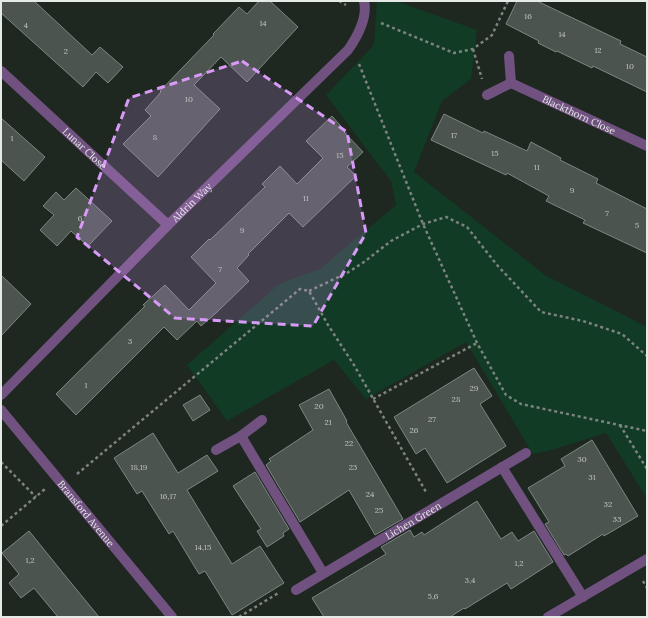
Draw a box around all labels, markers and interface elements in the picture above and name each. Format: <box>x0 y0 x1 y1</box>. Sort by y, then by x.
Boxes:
house number: 16 <box>524 11 532 21</box>
house number: 14 <box>259 18 267 28</box>
house number: 4 <box>24 20 29 30</box>
house number: 14 <box>558 29 566 39</box>
house number: 12 <box>594 45 602 55</box>
house number: 2 <box>64 46 68 56</box>
house number: 10 <box>626 61 634 71</box>
street label: Blackthorn Close <box>540 92 618 138</box>
house number: 10 <box>185 94 193 104</box>
street label: Lunar Close <box>60 125 110 173</box>
house number: 17 <box>451 130 458 140</box>
house number: 8 <box>153 132 158 142</box>
house number: 1 <box>11 133 14 143</box>
house number: 15 <box>491 148 499 158</box>
house number: 15 <box>336 150 344 160</box>
house number: 11 <box>534 162 540 172</box>
street label: Aldrin Way <box>168 180 215 226</box>
house number: 9 <box>570 185 575 195</box>
house number: 11 <box>303 193 309 203</box>
house number: 7 <box>605 208 609 218</box>
house number: 6 <box>78 213 83 223</box>
house number: 5 <box>635 220 639 230</box>
house number: 9 <box>240 225 245 235</box>
house number: 7 <box>218 264 222 274</box>
house number: 3 <box>128 336 133 346</box>
house number: 1 <box>85 380 88 390</box>
house number: 29 <box>470 383 479 393</box>
house number: 28 <box>452 394 461 404</box>
house number: 20 <box>314 401 324 411</box>
house number: 27 <box>428 414 436 424</box>
house number: 21 <box>324 417 332 427</box>
house number: 26 <box>410 425 419 435</box>
house number: 22 <box>345 438 353 448</box>
house number: 30 <box>577 454 587 464</box>
house number: 18,19 <box>131 462 148 472</box>
house number: 23 <box>349 462 358 472</box>
house number: 31 <box>588 472 596 482</box>
street label: Bransford Avenue <box>55 478 118 550</box>
house number: 24 <box>366 489 375 499</box>
house number: 16,17 <box>160 491 176 501</box>
street label: Lichen Green <box>383 499 443 542</box>
house number: 32 <box>604 499 612 509</box>
house number: 25 <box>375 505 383 515</box>
house number: 33 <box>613 514 622 524</box>
house number: 14,15 <box>195 542 211 552</box>
house number: 1,2 <box>25 555 35 565</box>
house number: 1,2 <box>514 558 524 568</box>
house number: 3,4 <box>465 575 476 585</box>
house number: 5,6 <box>428 591 439 601</box>

